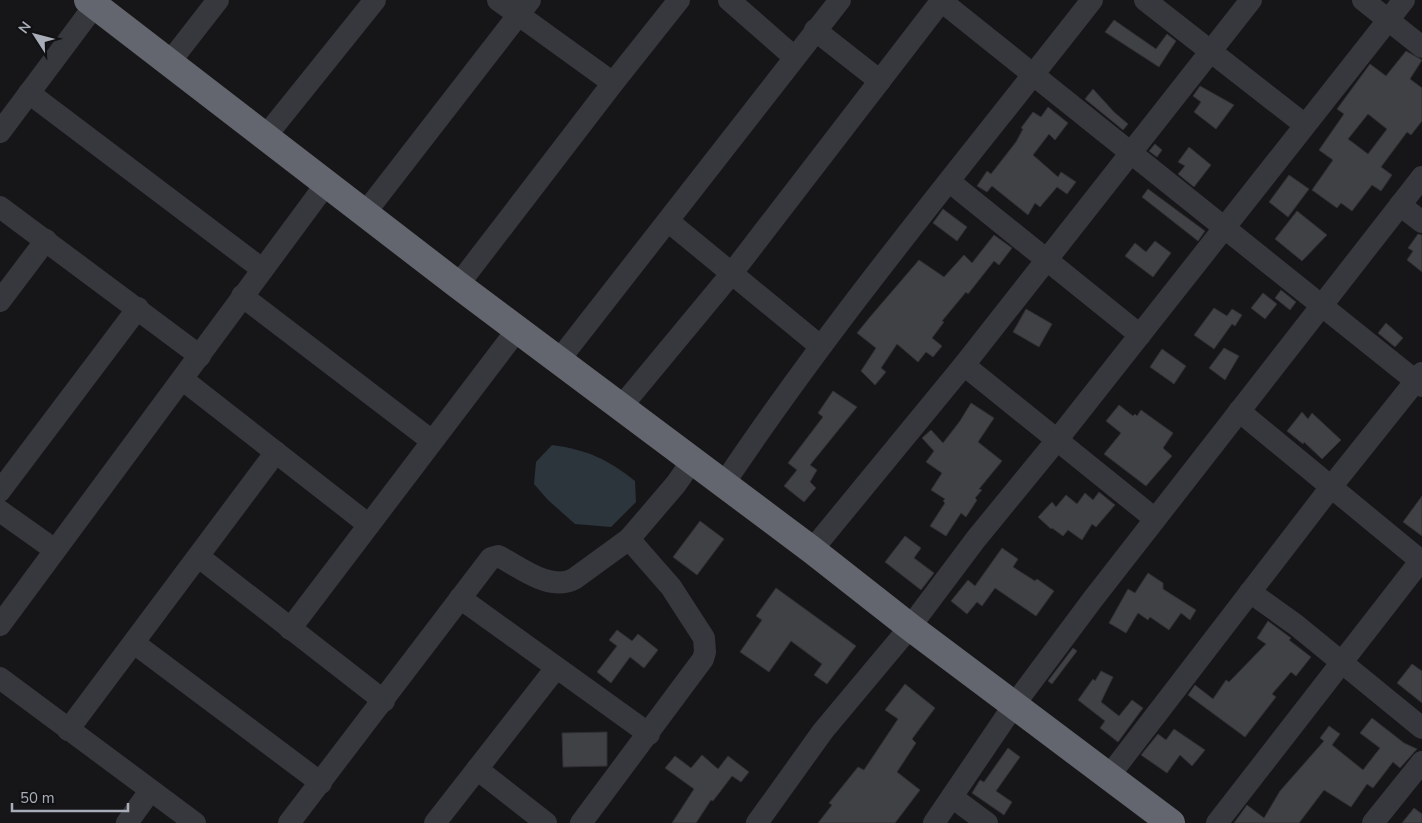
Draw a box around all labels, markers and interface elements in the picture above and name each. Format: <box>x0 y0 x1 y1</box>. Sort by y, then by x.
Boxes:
north arrow <box>10 10 60 60</box>
text: N <box>14 18 36 37</box>
scale bar <box>12 780 129 812</box>
text: 50 m <box>20 788 55 808</box>

